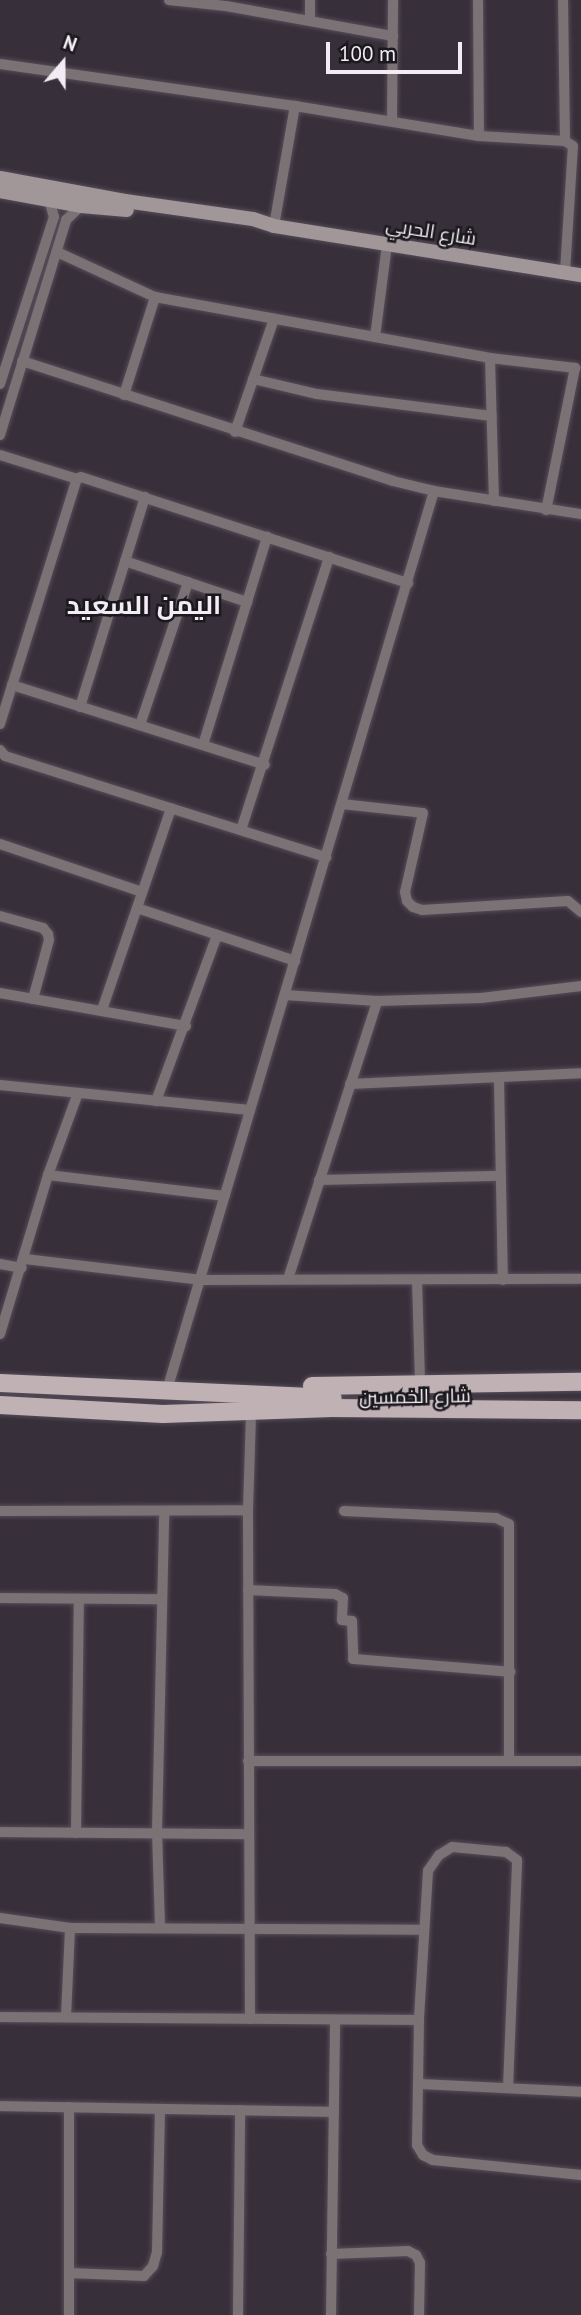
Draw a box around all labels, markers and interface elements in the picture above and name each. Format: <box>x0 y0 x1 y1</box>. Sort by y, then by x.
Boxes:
north arrow <box>28 28 98 98</box>
scale bar <box>329 28 466 72</box>
text: N <box>60 30 80 57</box>
text: 100 m <box>339 40 396 67</box>
street label: شارع الحربي <box>384 214 478 250</box>
district label: اليمن السعيد <box>67 589 221 621</box>
street label: شارع الخمسين <box>359 1385 471 1409</box>

